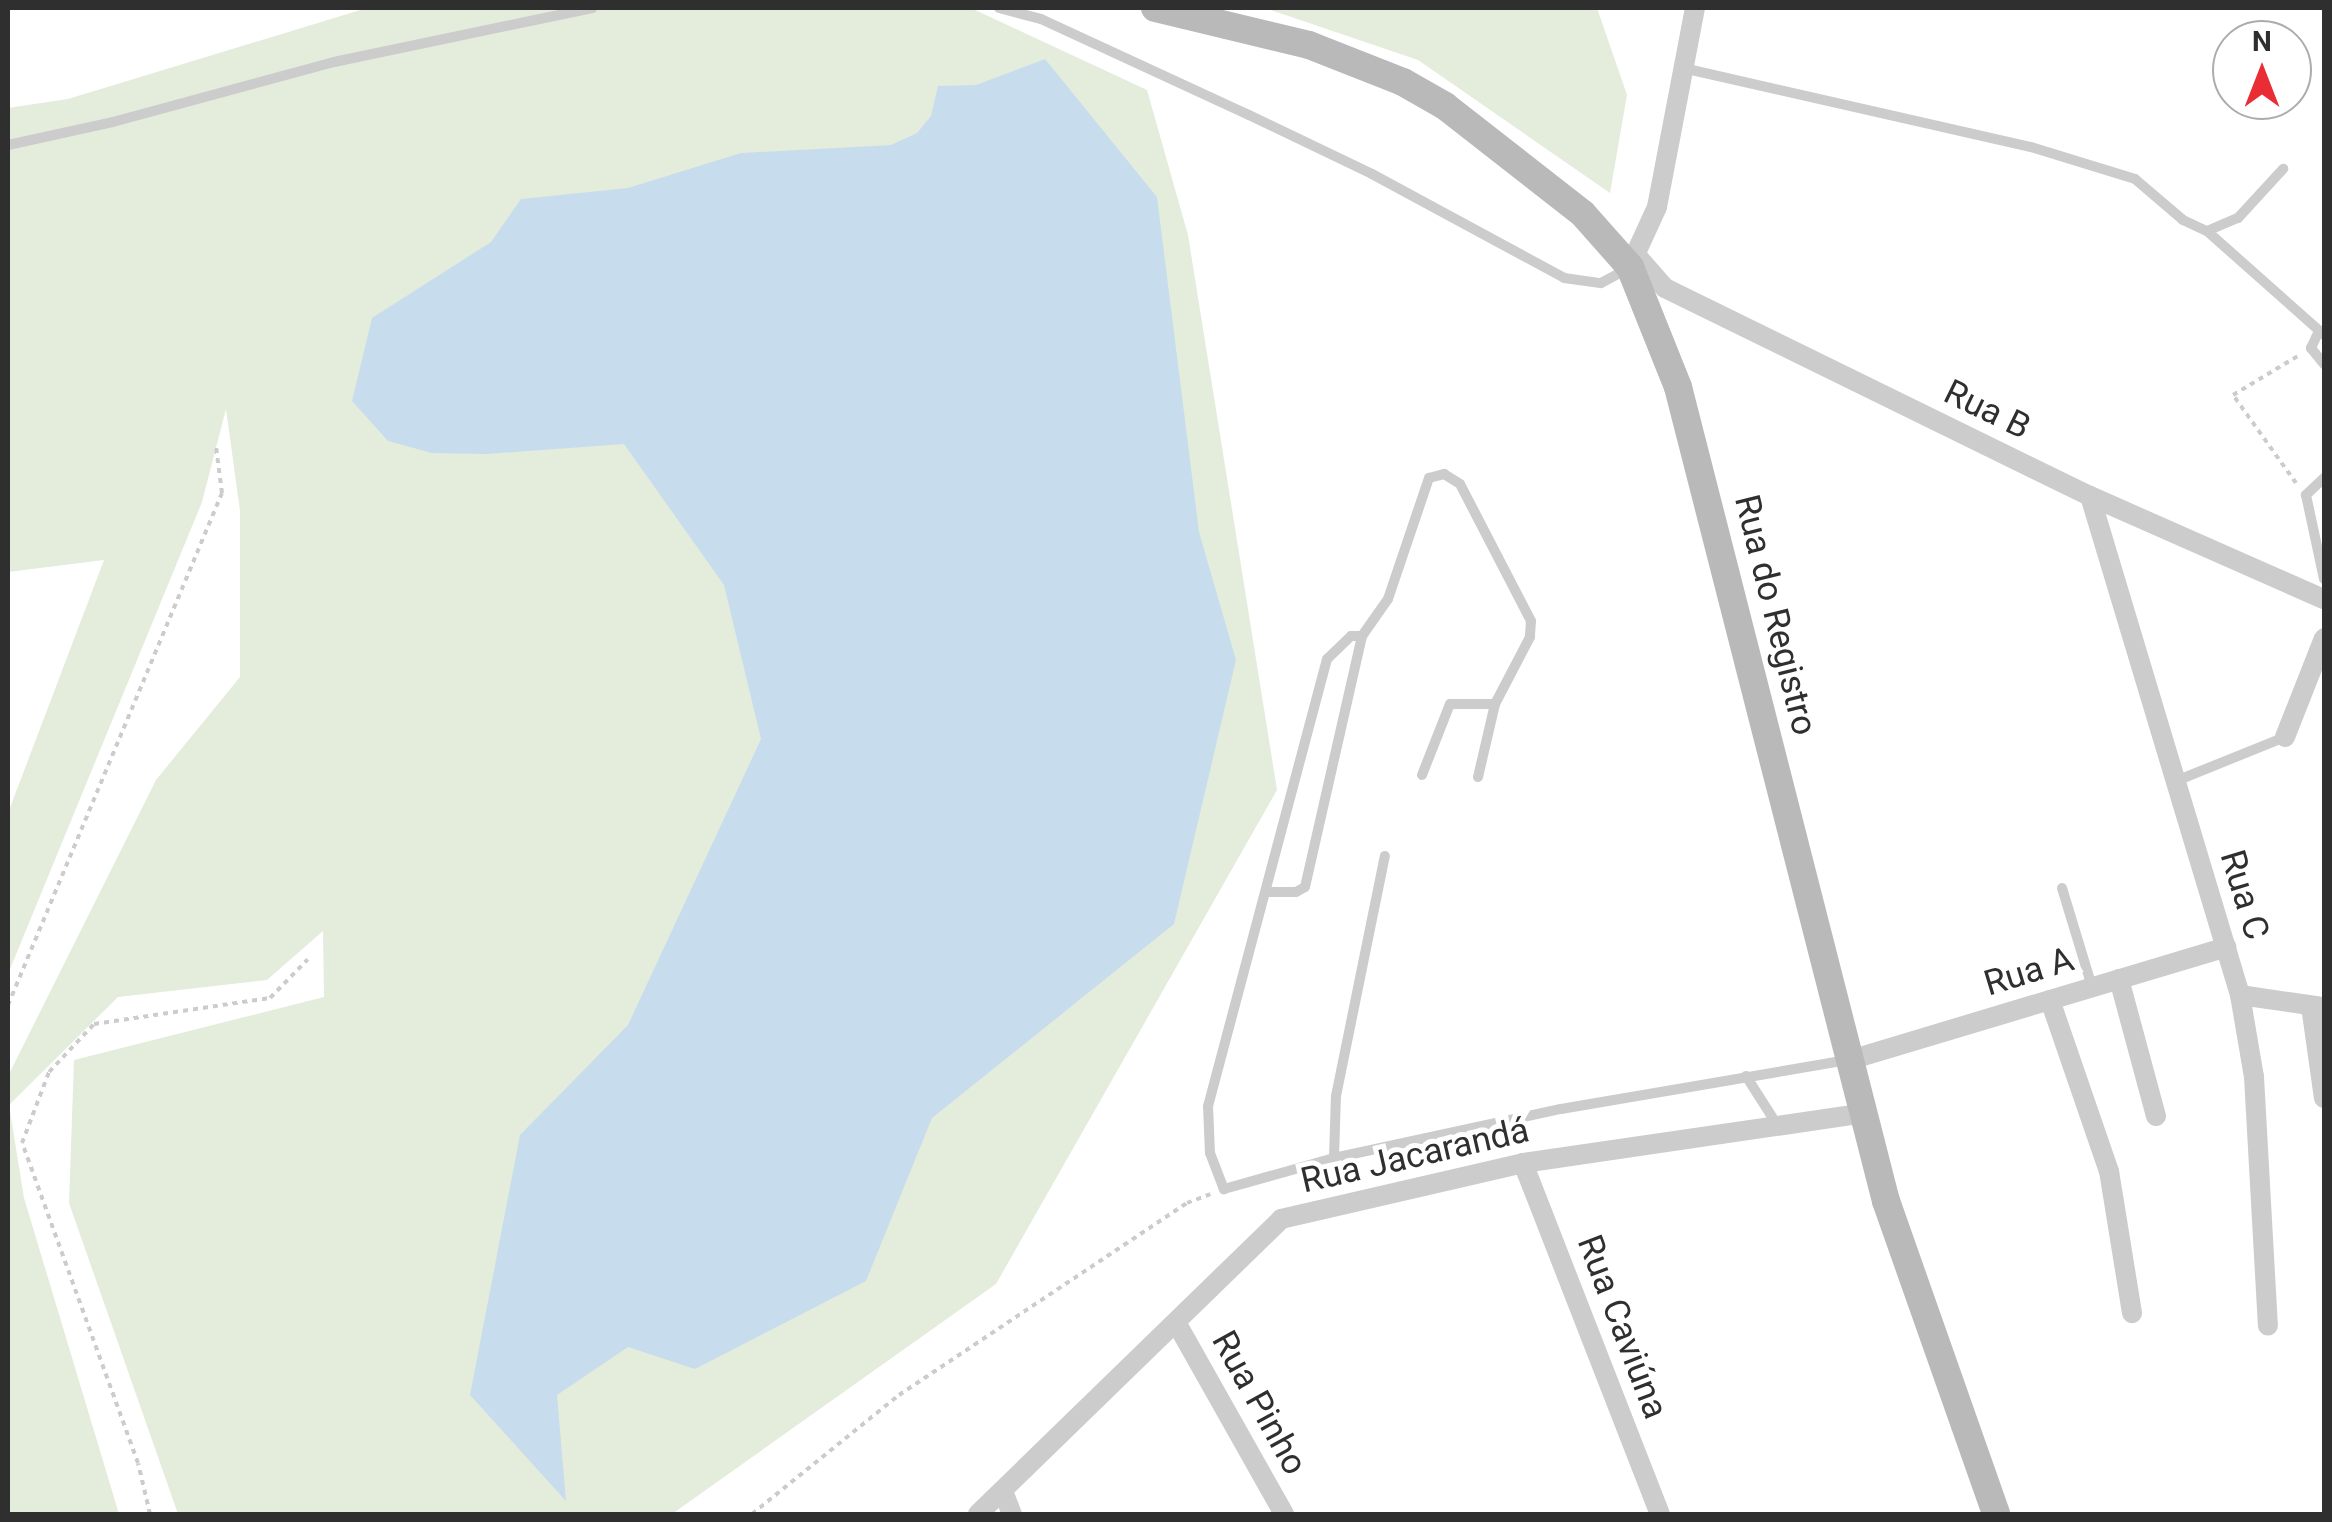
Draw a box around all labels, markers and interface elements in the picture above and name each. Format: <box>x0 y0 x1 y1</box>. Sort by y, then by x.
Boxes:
north arrow <box>2212 20 2312 120</box>
text: N <box>2252 25 2272 58</box>
street label: Rua B <box>1937 371 2037 449</box>
street label: Rua do Registro <box>1725 490 1825 740</box>
street label: Rua C <box>2211 845 2277 945</box>
street label: Rua A <box>1979 939 2079 1005</box>
street label: Rua Jacarandá <box>1297 1109 1533 1203</box>
street label: Rua Caviúna <box>1568 1229 1676 1425</box>
street label: Rua Pinho <box>1202 1324 1316 1482</box>

